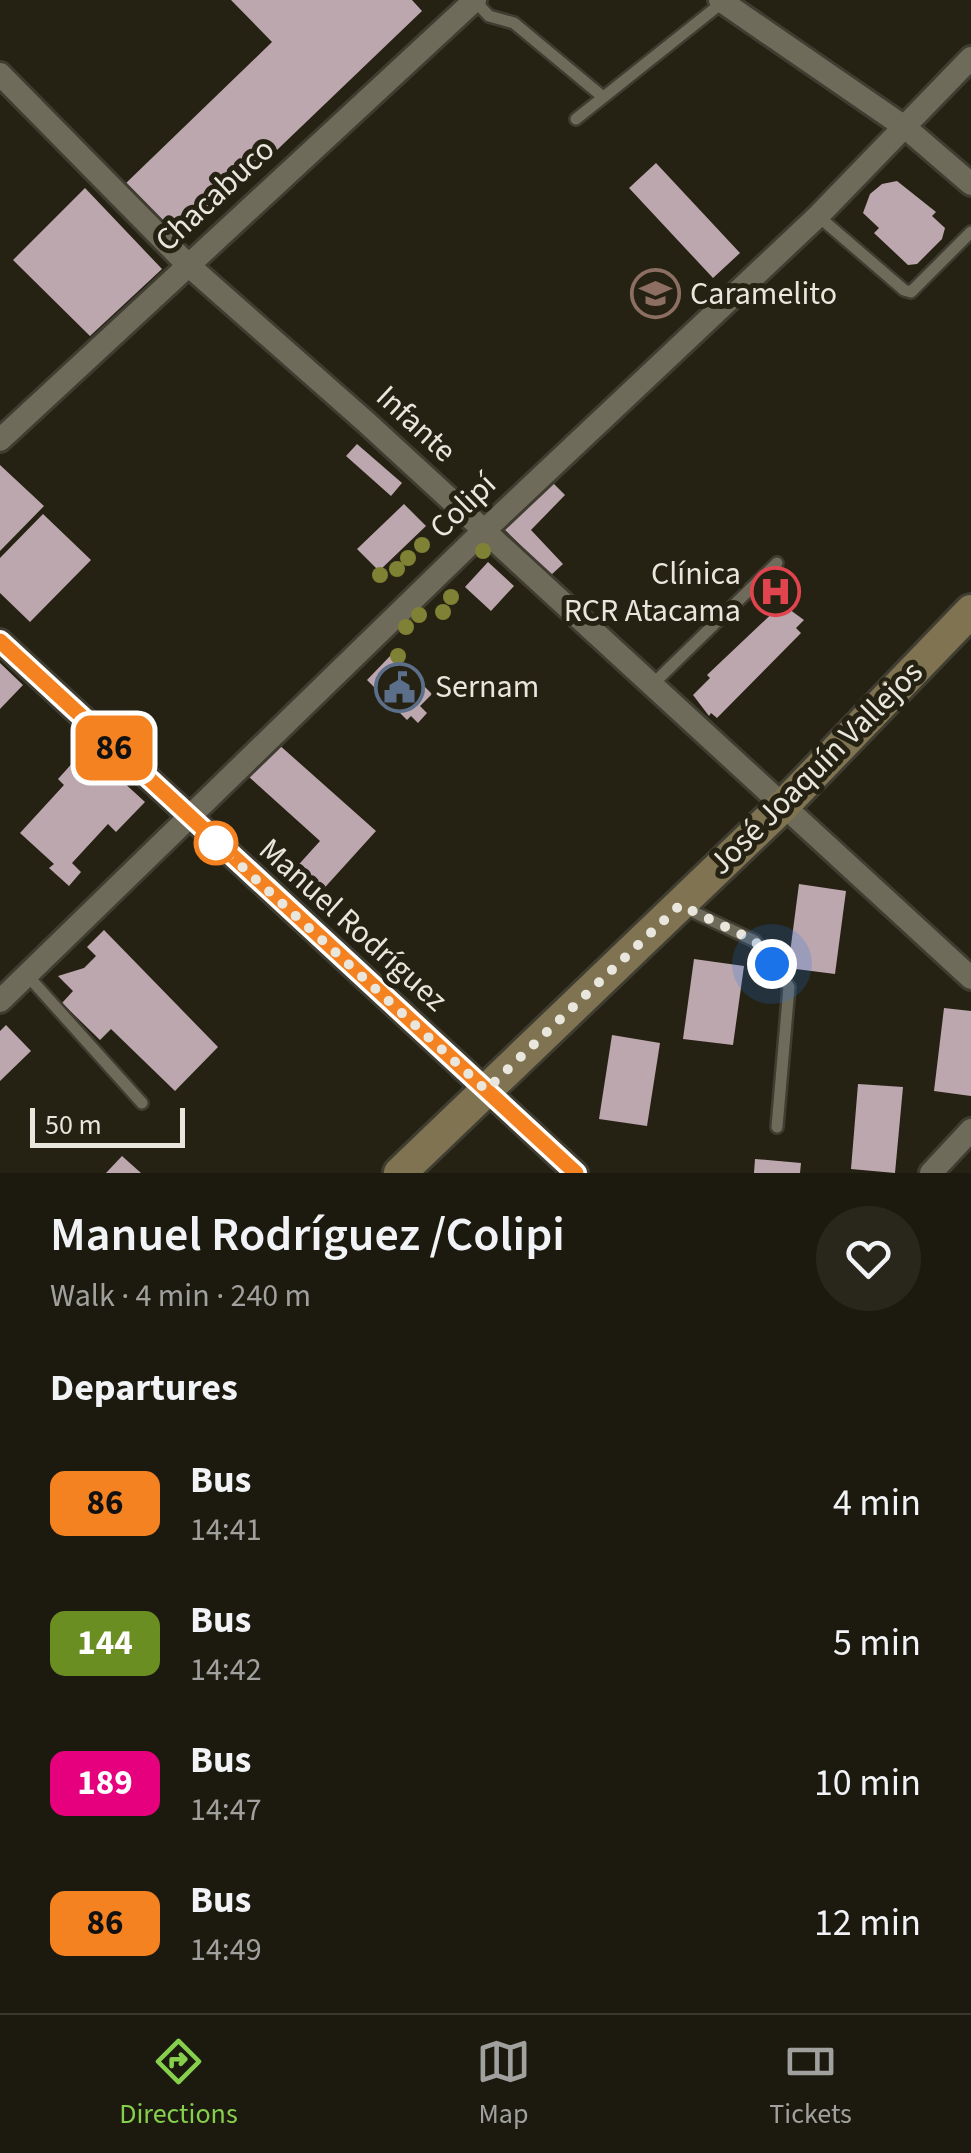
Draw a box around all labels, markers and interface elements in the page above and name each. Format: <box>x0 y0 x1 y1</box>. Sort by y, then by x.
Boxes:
street label: Chacabuco <box>145 128 285 262</box>
school or university icon: Caramelito <box>629 268 681 320</box>
place label: Caramelito <box>690 271 837 317</box>
street label: Infante <box>366 375 466 473</box>
street label: Colipí <box>419 462 508 549</box>
place label: Clínica RCR Atacama <box>564 551 741 634</box>
hospital icon: Clínica RCR Atacama <box>750 566 802 618</box>
street label: José Joaquín Vallejos <box>699 651 933 885</box>
public building icon: Sernam <box>374 661 426 713</box>
place label: Sernam <box>435 664 539 710</box>
line badge: 86 <box>69 716 159 780</box>
text: 86 <box>96 723 132 773</box>
unlabelled marker <box>195 822 237 864</box>
street label: Manuel Rodríguez <box>249 828 457 1022</box>
your location <box>747 939 797 989</box>
scale bar <box>30 1103 185 1148</box>
text: 50 m <box>45 1105 102 1145</box>
text: Manuel Rodríguez /Colipi <box>50 1201 565 1269</box>
button: heart <box>816 1206 921 1311</box>
text: Walk · 4 min · 240 m <box>50 1273 311 1319</box>
text: Departures <box>50 1361 238 1415</box>
text: Bus <box>190 1453 251 1507</box>
text: 4 min <box>833 1476 921 1530</box>
text: 86 <box>87 1478 123 1528</box>
text: 14:41 <box>190 1507 262 1553</box>
text: Bus <box>190 1593 251 1647</box>
text: 5 min <box>833 1616 921 1670</box>
text: 144 <box>77 1618 133 1668</box>
text: 14:42 <box>190 1647 262 1693</box>
text: Bus <box>190 1733 251 1787</box>
text: 10 min <box>814 1756 921 1810</box>
text: 189 <box>77 1758 133 1808</box>
text: 14:47 <box>190 1787 262 1833</box>
text: Bus <box>190 1873 251 1927</box>
text: 12 min <box>814 1896 921 1950</box>
text: 86 <box>87 1898 123 1948</box>
text: 14:49 <box>190 1927 262 1973</box>
tab: Directions <box>119 2034 238 2134</box>
tab: Map <box>476 2034 531 2134</box>
tab: Tickets <box>769 2034 852 2134</box>

